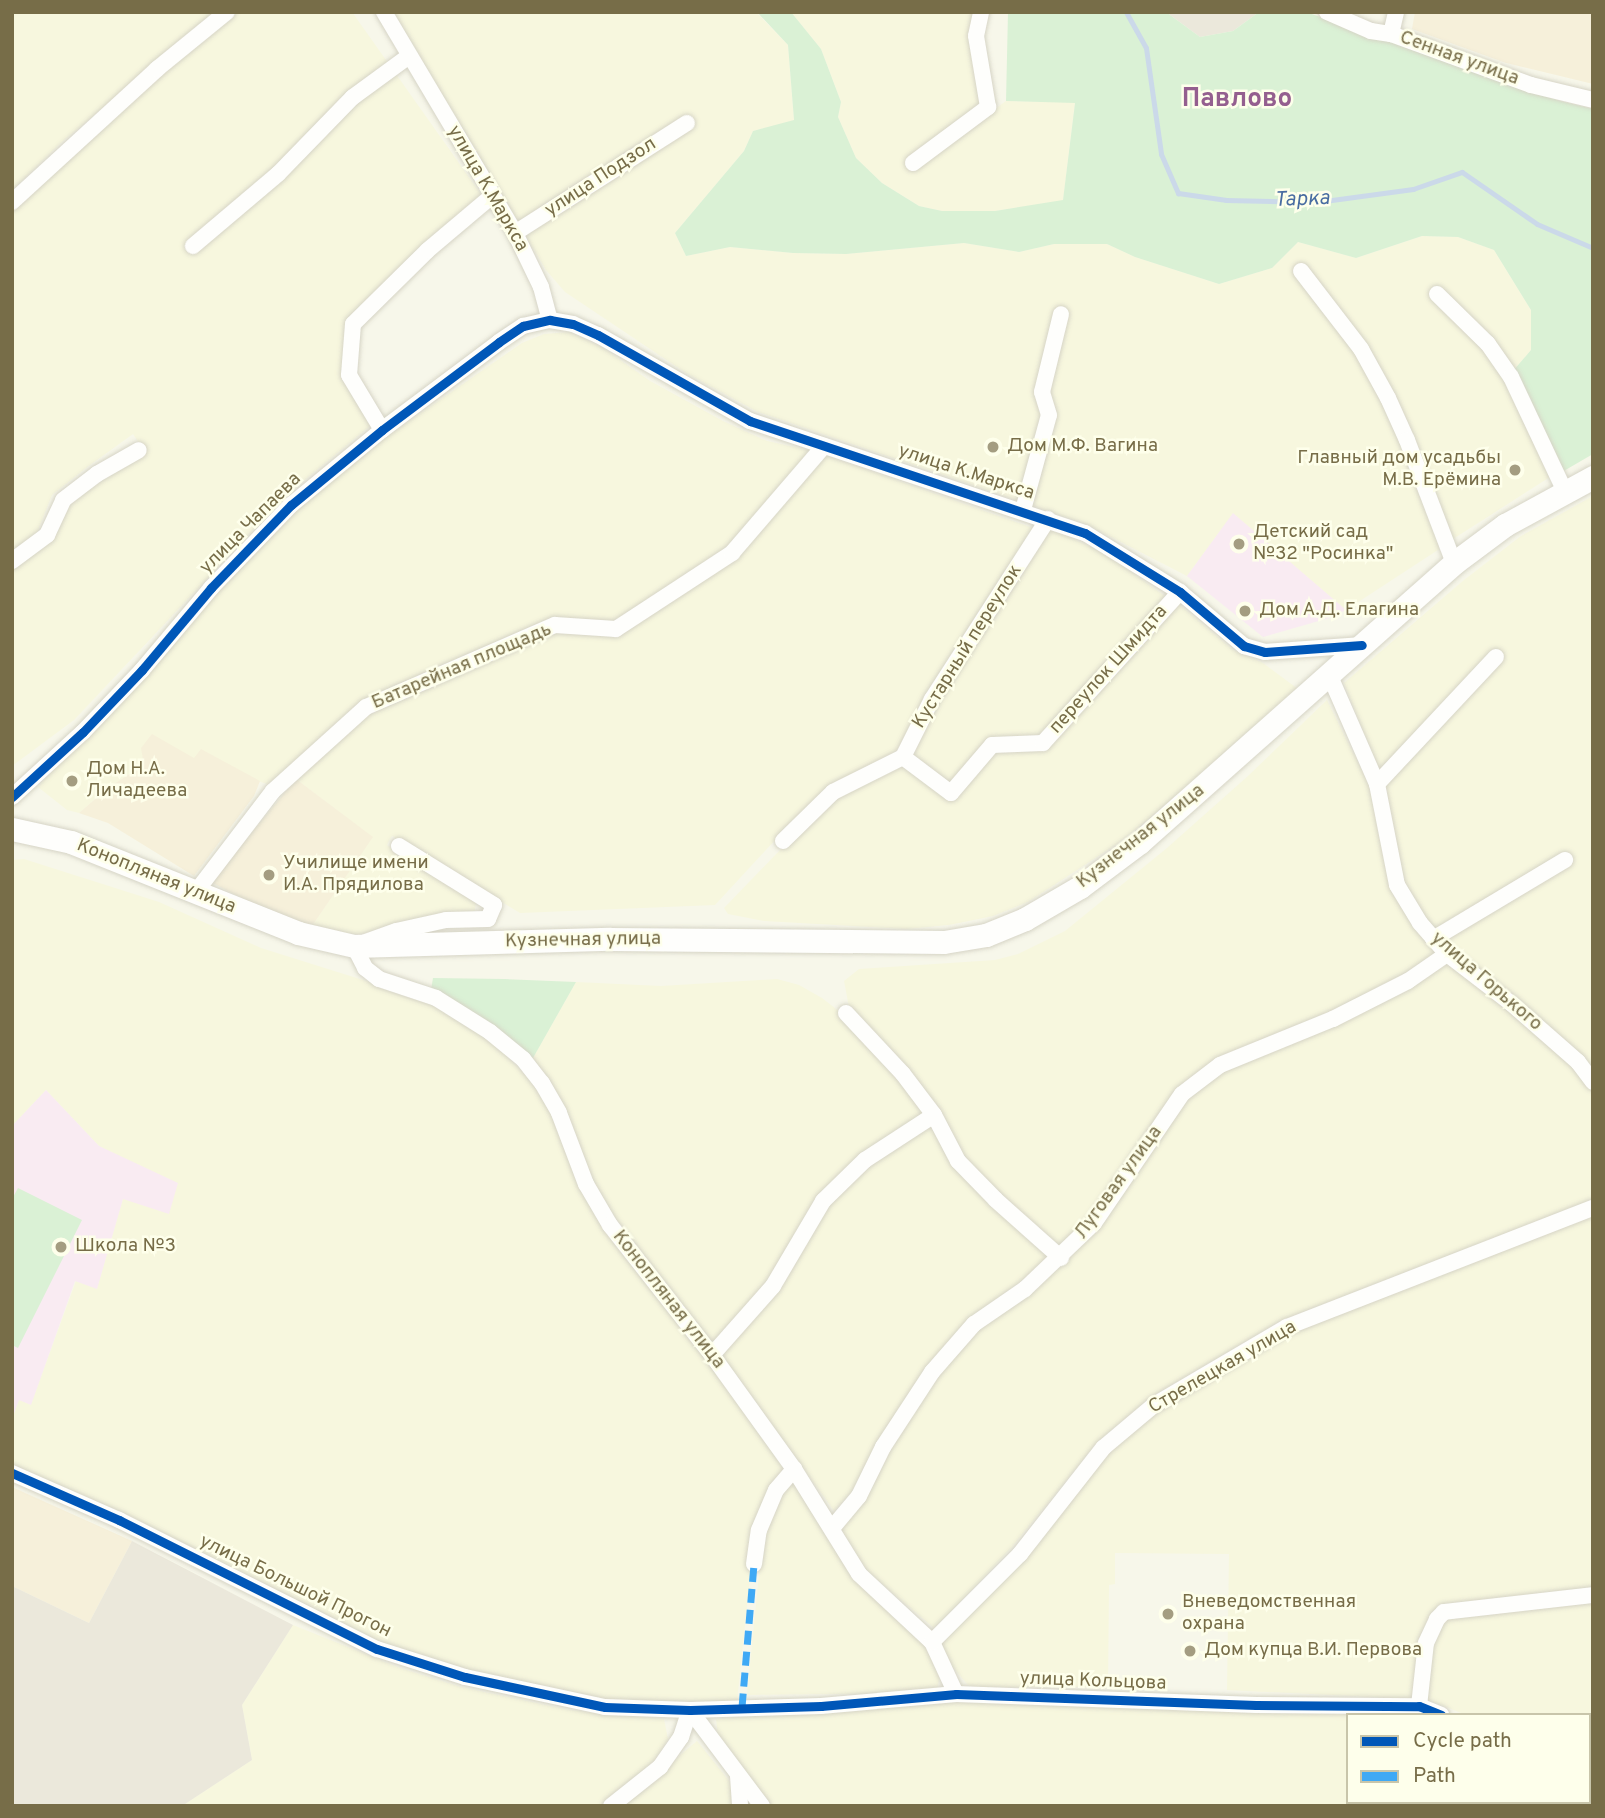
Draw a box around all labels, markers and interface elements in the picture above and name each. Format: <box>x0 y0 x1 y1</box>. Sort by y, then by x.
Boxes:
street label: Сенная улица <box>1396 27 1522 91</box>
district label: Павлово <box>1182 84 1292 116</box>
street label: улица К.Маркса <box>442 122 532 256</box>
street label: улица Подзол <box>541 134 661 222</box>
water label: Тарка <box>1274 186 1330 214</box>
place label: Дом М.Ф. Вагина <box>1007 436 1158 458</box>
marker: Дом М.Ф. Вагина <box>985 439 1001 455</box>
street label: улица К.Маркса <box>895 440 1037 506</box>
place label: Главный дом усадьбы М.В. Ерёмина <box>1297 448 1501 492</box>
marker: Главный дом усадьбы М.В. Ерёмина <box>1507 462 1523 478</box>
street label: улица Чапаева <box>196 469 306 579</box>
place label: Детский сад №32 "Росинка" <box>1253 522 1393 566</box>
marker: Детский сад №32 "Росинка" <box>1231 536 1247 552</box>
street label: Кустарный переулок <box>908 561 1028 733</box>
place label: Дом А.Д. Елагина <box>1259 600 1420 622</box>
street label: переулок Шмидта <box>1045 601 1173 739</box>
marker: Дом А.Д. Елагина <box>1237 603 1253 619</box>
street label: Батарейная площадь <box>369 619 555 715</box>
place label: Дом Н.А. Личадеева <box>86 759 187 803</box>
marker: Дом Н.А. Личадеева <box>64 773 80 789</box>
street label: Кузнечная улица <box>1073 780 1209 894</box>
street label: Конопляная улица <box>73 835 239 919</box>
place label: Училище имени И.А. Прядилова <box>283 853 429 897</box>
marker: Училище имени И.А. Прядилова <box>261 867 277 883</box>
street label: Кузнечная улица <box>505 928 661 954</box>
street label: улица Горького <box>1426 928 1546 1036</box>
street label: Луговая улица <box>1070 1122 1168 1244</box>
street label: Конопляная улица <box>607 1226 729 1374</box>
place label: Школа №3 <box>75 1236 176 1258</box>
marker: Школа №3 <box>53 1239 69 1255</box>
street label: Стрелецкая улица <box>1145 1316 1301 1420</box>
street label: улица Большой Прогон <box>195 1531 395 1643</box>
place label: Вневедомственная охрана <box>1182 1592 1356 1636</box>
marker: Вневедомственная охрана <box>1160 1606 1176 1622</box>
place label: Дом купца В.И. Первова <box>1204 1640 1422 1662</box>
marker: Дом купца В.И. Первова <box>1182 1643 1198 1659</box>
street label: улица Кольцова <box>1019 1668 1167 1696</box>
legend <box>1346 1713 1591 1804</box>
text: Cycle path <box>1413 1728 1512 1755</box>
text: Path <box>1413 1763 1456 1790</box>

